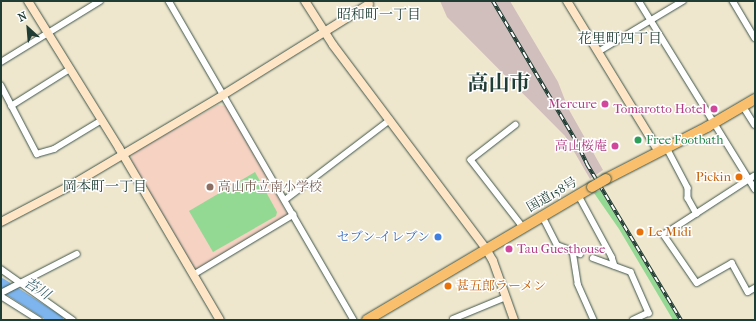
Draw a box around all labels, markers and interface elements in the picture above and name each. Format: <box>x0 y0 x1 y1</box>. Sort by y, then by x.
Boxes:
district label: 昭和町一丁目 <box>337 7 421 23</box>
north arrow <box>8 8 48 48</box>
text: N <box>16 9 29 24</box>
district label: 花里町四丁目 <box>578 31 662 47</box>
district label: 高山市 <box>468 70 530 96</box>
place label: Mercure <box>548 96 597 112</box>
marker: Mercure <box>600 99 610 109</box>
place label: Tomarotto Hotel <box>613 101 706 117</box>
marker: Tomarotto Hotel <box>709 104 719 114</box>
place label: Free Footbath <box>646 132 724 148</box>
marker: Free Footbath <box>633 135 643 145</box>
place label: 高山桜庵 <box>555 138 607 154</box>
marker: 高山桜庵 <box>610 141 620 151</box>
place label: Pickin <box>696 169 731 185</box>
marker: Pickin <box>734 172 744 182</box>
street label: 国道158号 <box>524 174 580 216</box>
district label: 岡本町一丁目 <box>63 179 147 195</box>
place label: 高山市立南小学校 <box>218 179 322 195</box>
marker: 高山市立南小学校 <box>205 182 215 192</box>
place label: Le Midi <box>648 224 692 240</box>
marker: Le Midi <box>635 227 645 237</box>
place label: セブン-イレブン <box>336 229 430 245</box>
marker: セブン-イレブン <box>433 232 443 242</box>
place label: Tau Guesthouse <box>517 241 605 257</box>
marker: Tau Guesthouse <box>504 244 514 254</box>
water label: 苔川 <box>21 274 53 304</box>
place label: 甚五郎ラーメン <box>456 278 547 294</box>
marker: 甚五郎ラーメン <box>443 281 453 291</box>

